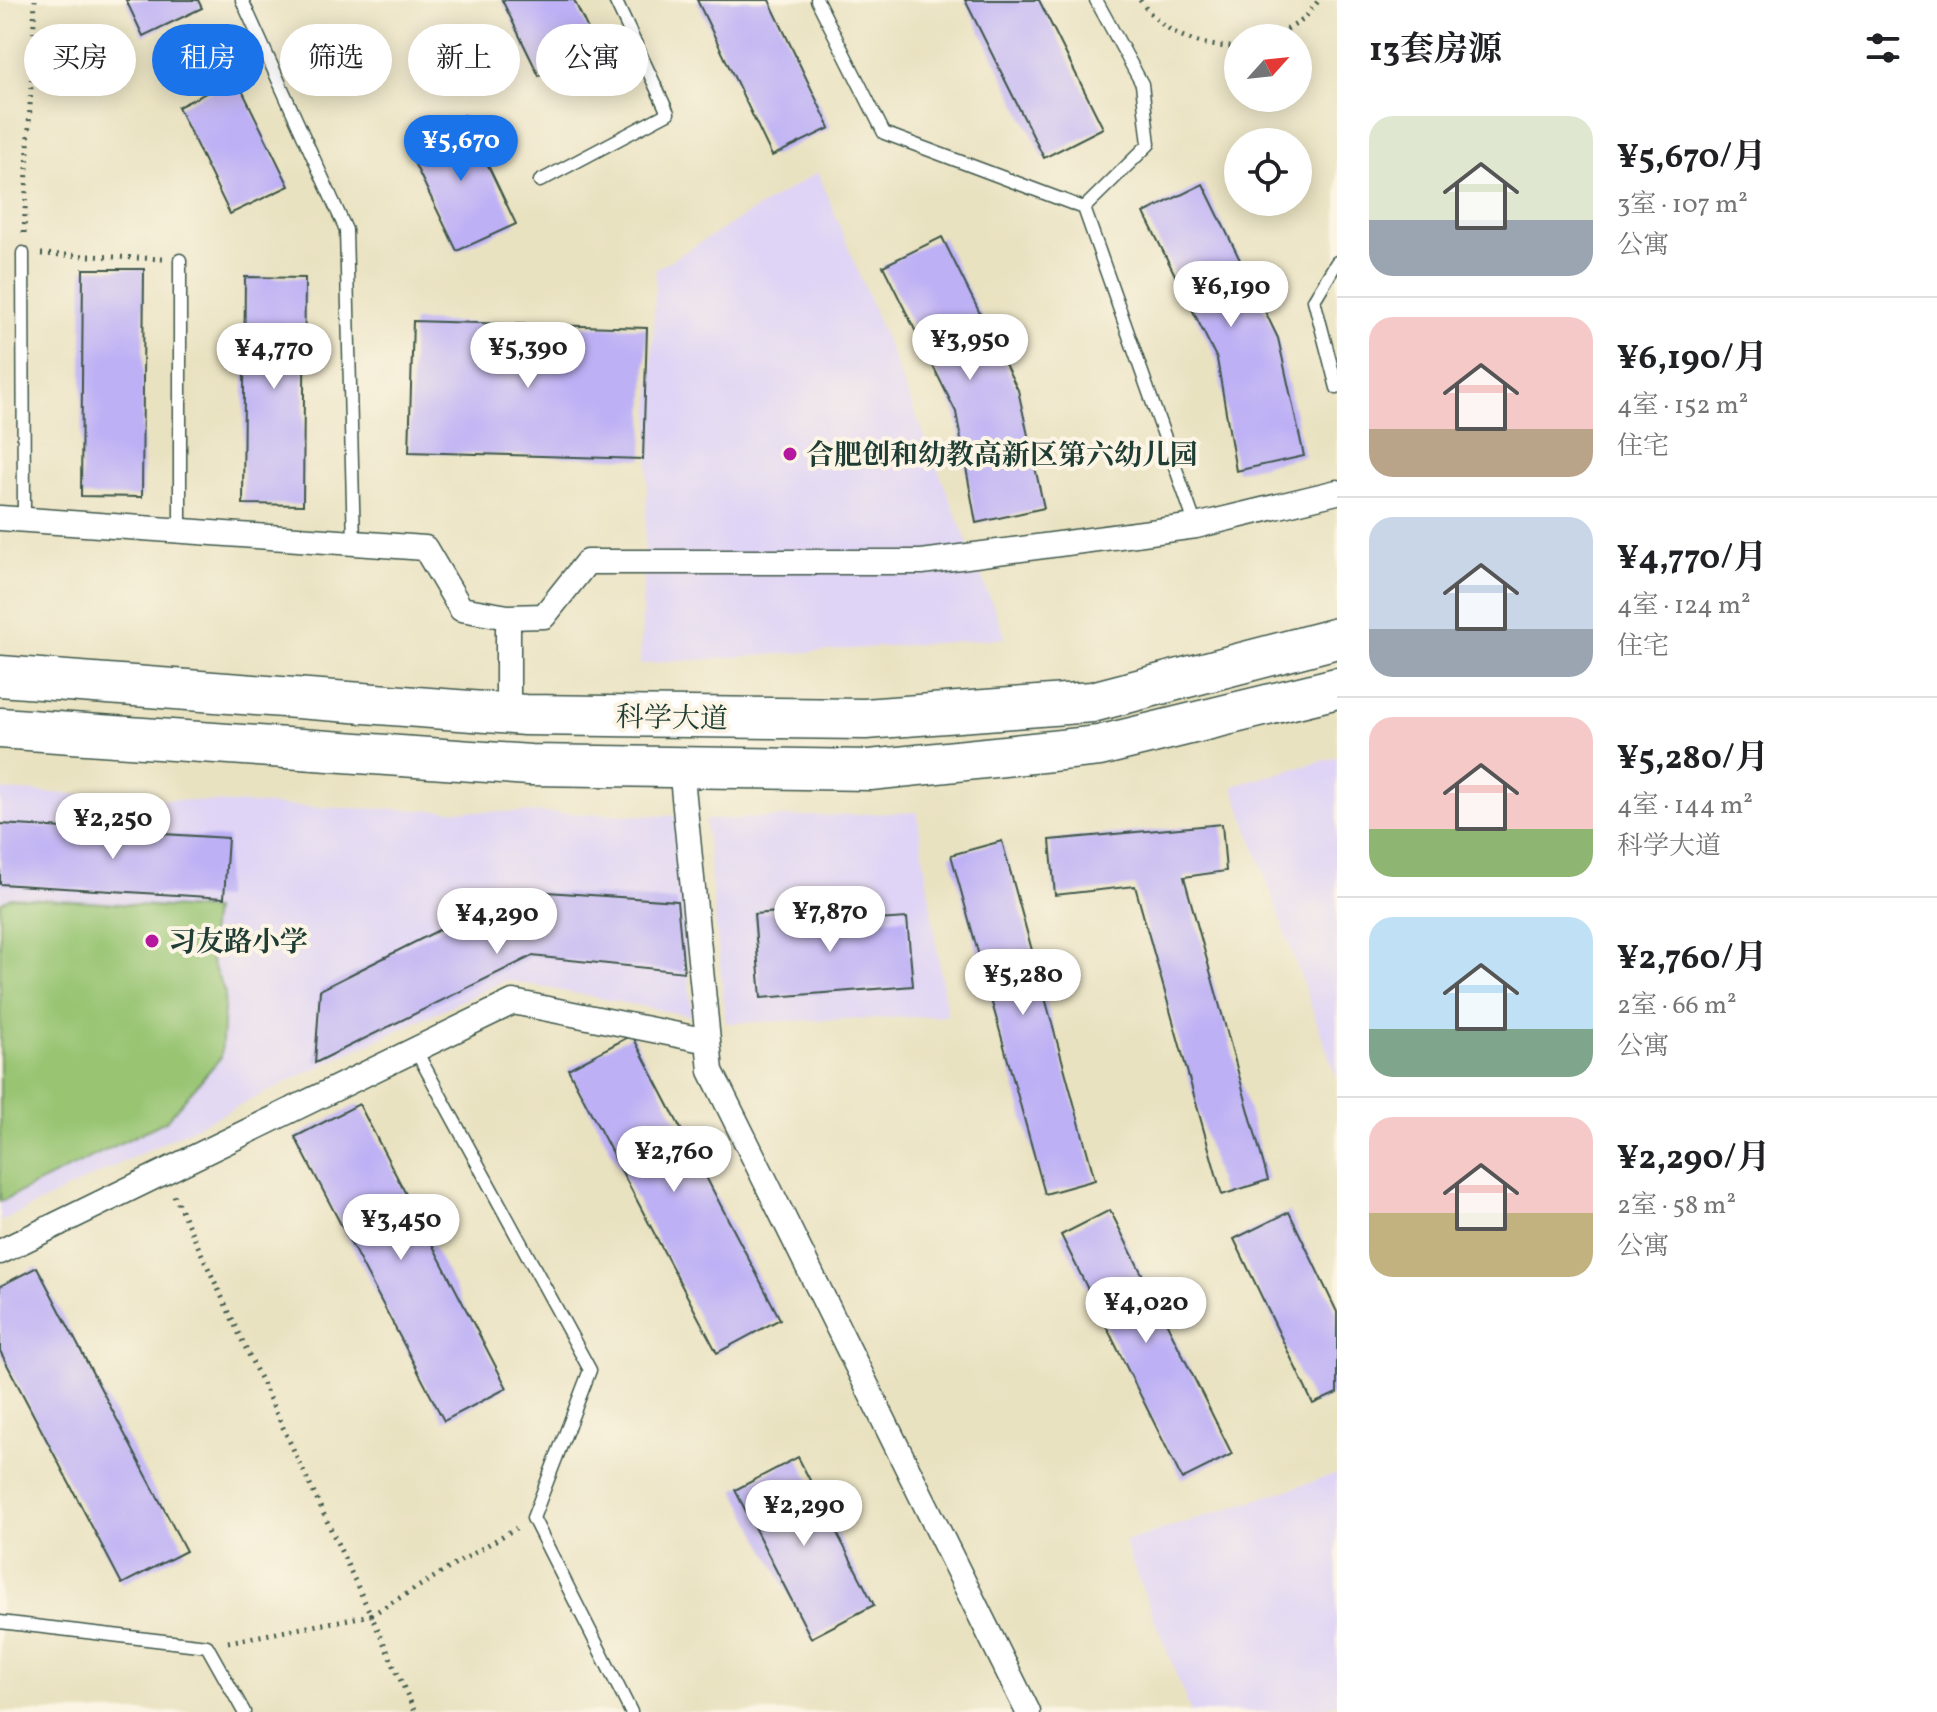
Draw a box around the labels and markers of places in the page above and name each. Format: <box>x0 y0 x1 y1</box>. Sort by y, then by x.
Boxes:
pin: ¥5,670 <box>396 115 526 183</box>
pin: ¥6,190 <box>1166 261 1296 329</box>
pin: ¥3,950 <box>905 314 1035 382</box>
pin: ¥5,390 <box>463 322 593 390</box>
pin: ¥4,770 <box>209 323 339 391</box>
place label: 合肥创和幼教高新区第六幼儿园 <box>806 437 1198 476</box>
marker: 合肥创和幼教高新区第六幼儿园 <box>781 445 799 463</box>
pin: ¥2,250 <box>48 793 178 861</box>
pin: ¥7,870 <box>765 886 895 954</box>
pin: ¥4,290 <box>432 888 562 956</box>
place label: 习友路小学 <box>168 924 308 963</box>
marker: 习友路小学 <box>143 932 161 950</box>
pin: ¥5,280 <box>958 949 1088 1017</box>
pin: ¥2,760 <box>609 1126 739 1194</box>
pin: ¥3,450 <box>336 1194 466 1262</box>
pin: ¥4,020 <box>1081 1277 1211 1345</box>
pin: ¥2,290 <box>739 1480 869 1548</box>

